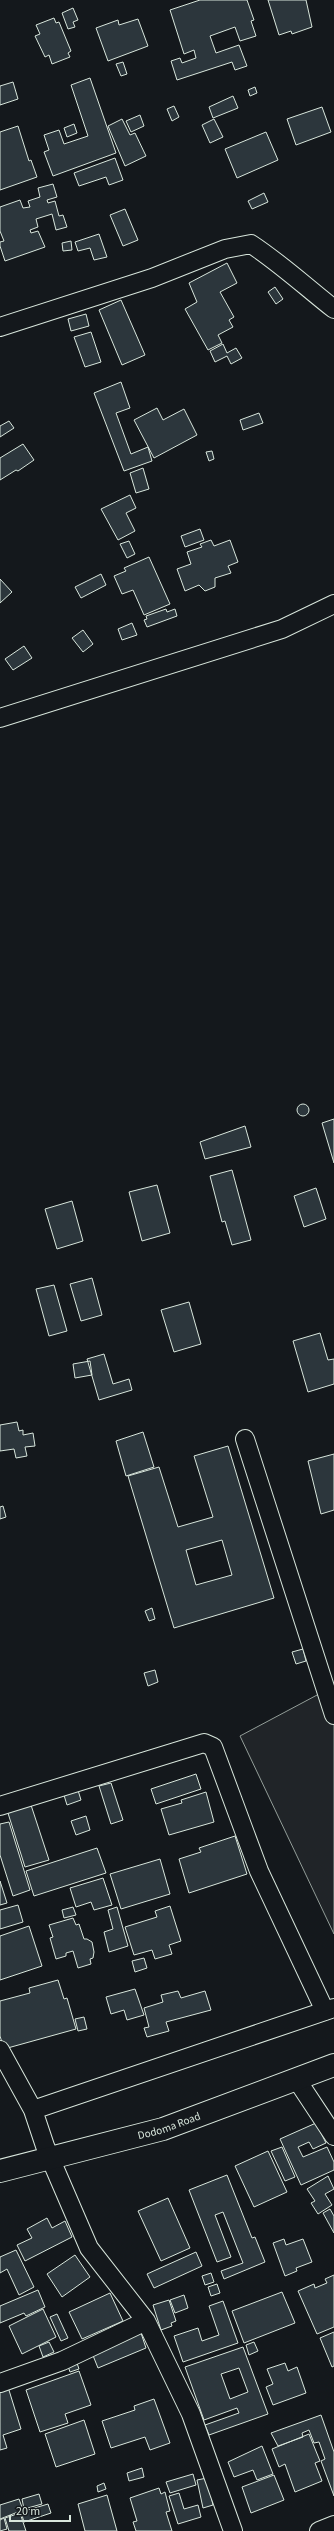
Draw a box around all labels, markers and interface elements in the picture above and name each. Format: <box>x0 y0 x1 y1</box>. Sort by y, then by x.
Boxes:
street label: Dodoma Road <box>136 2108 202 2143</box>
scale bar <box>10 2497 70 2523</box>
text: 20 m <box>16 2503 40 2520</box>

